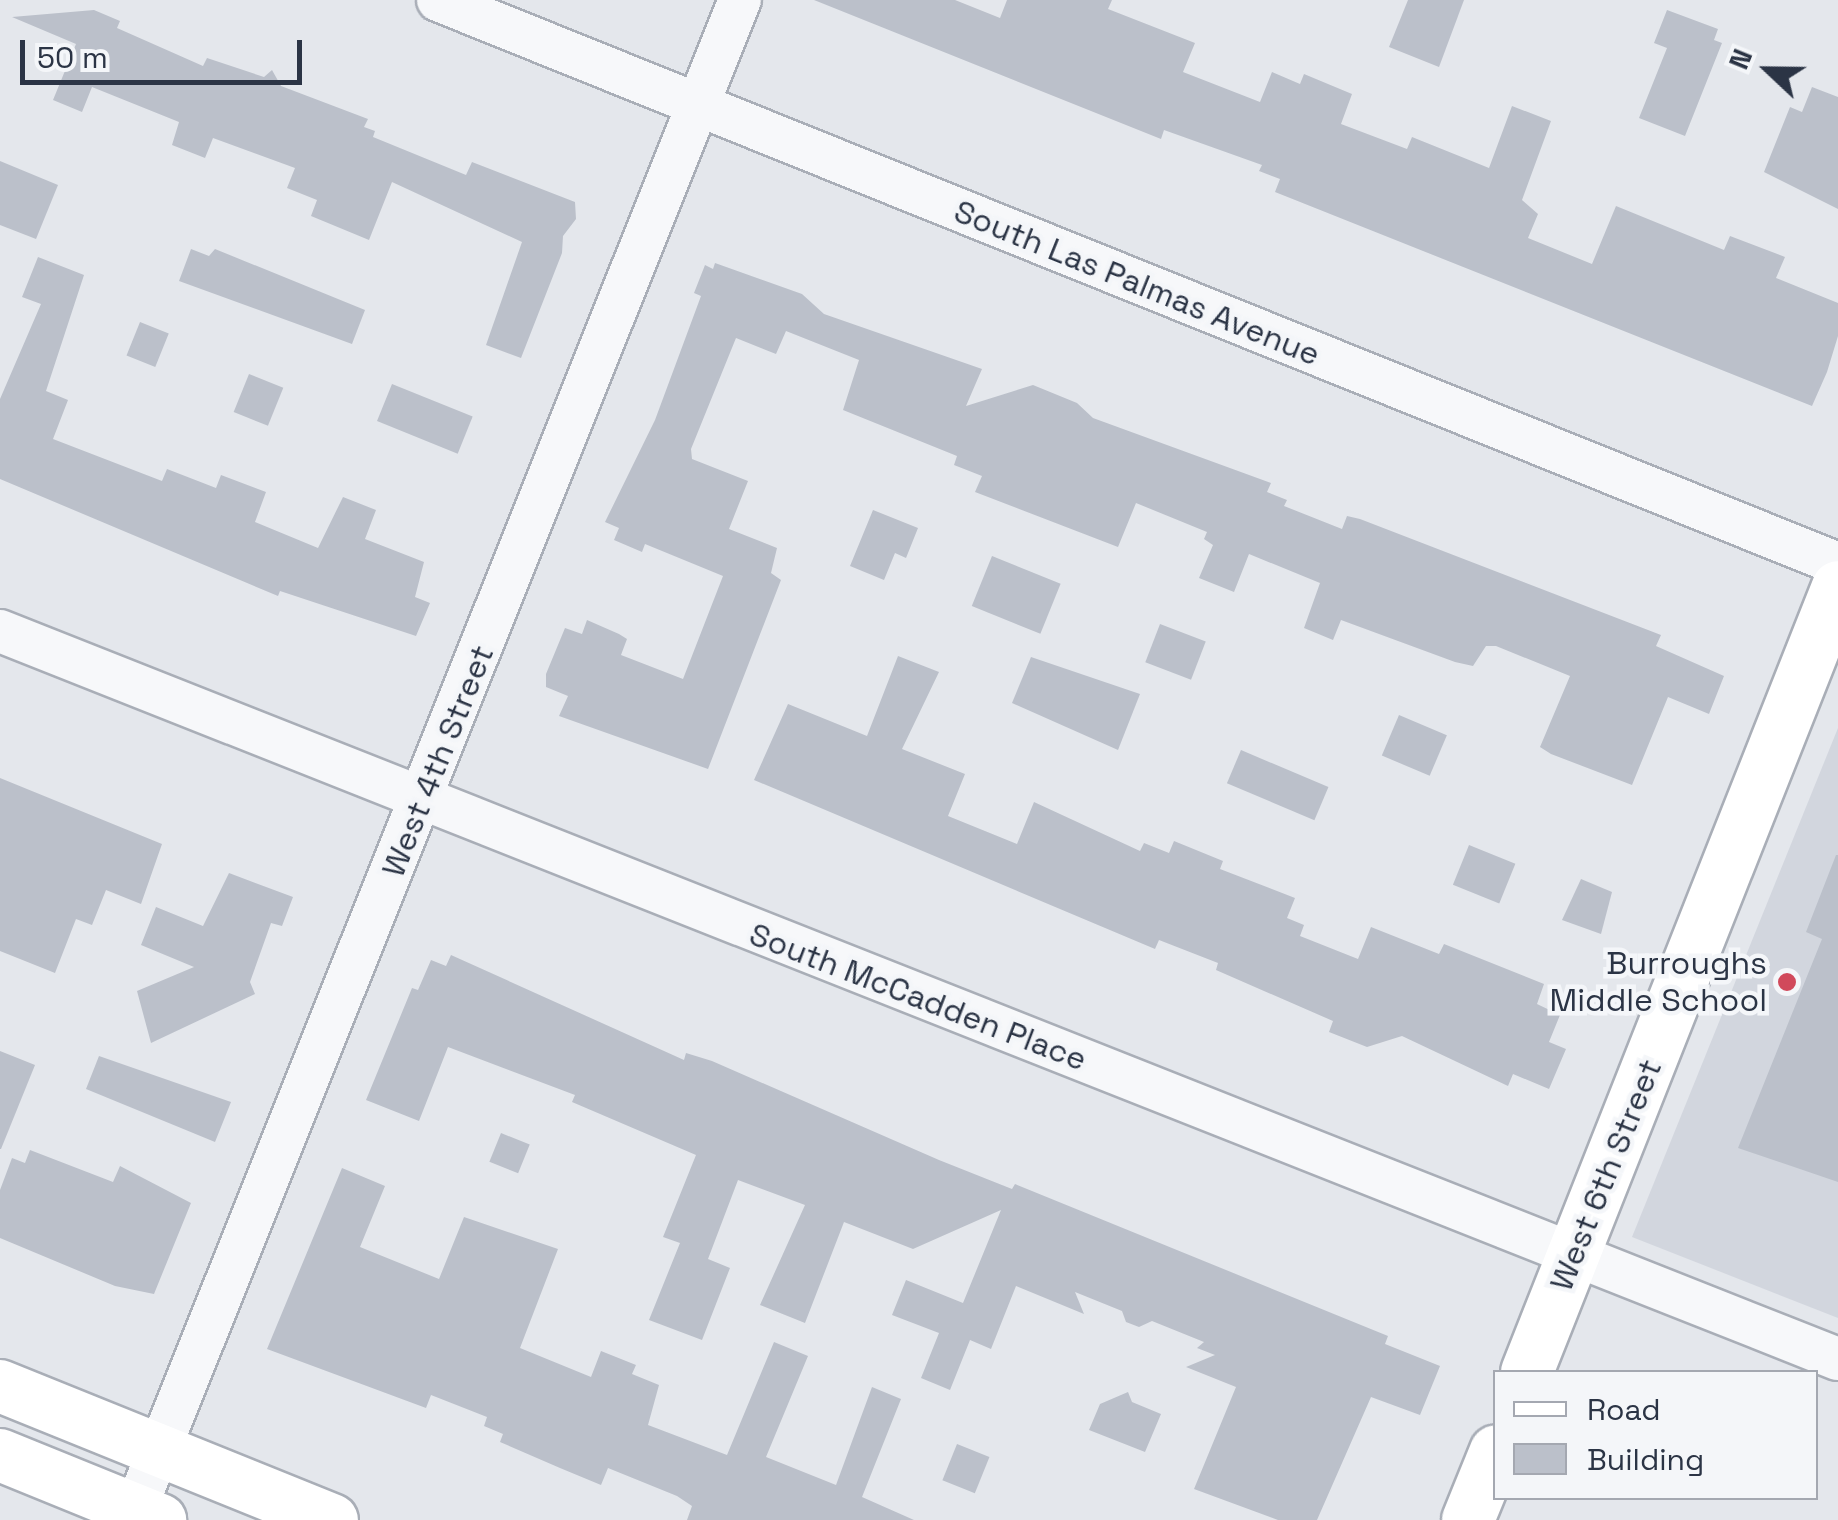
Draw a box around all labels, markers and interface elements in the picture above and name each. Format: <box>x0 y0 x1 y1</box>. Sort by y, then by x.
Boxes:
scale bar <box>25 20 308 82</box>
north arrow <box>1718 20 1818 120</box>
text: 50 m <box>37 38 108 77</box>
text: N <box>1720 43 1760 74</box>
street label: South Las Palmas Avenue <box>948 192 1326 374</box>
street label: West 4th Street <box>374 640 502 882</box>
street label: South McCadden Place <box>744 915 1092 1079</box>
place label: Burroughs Middle School <box>1549 945 1767 1020</box>
marker: Burroughs Middle School <box>1776 971 1798 993</box>
street label: West 6th Street <box>1542 1054 1670 1296</box>
legend <box>1493 1370 1818 1500</box>
text: Road <box>1587 1390 1661 1429</box>
text: Building <box>1587 1440 1704 1479</box>

